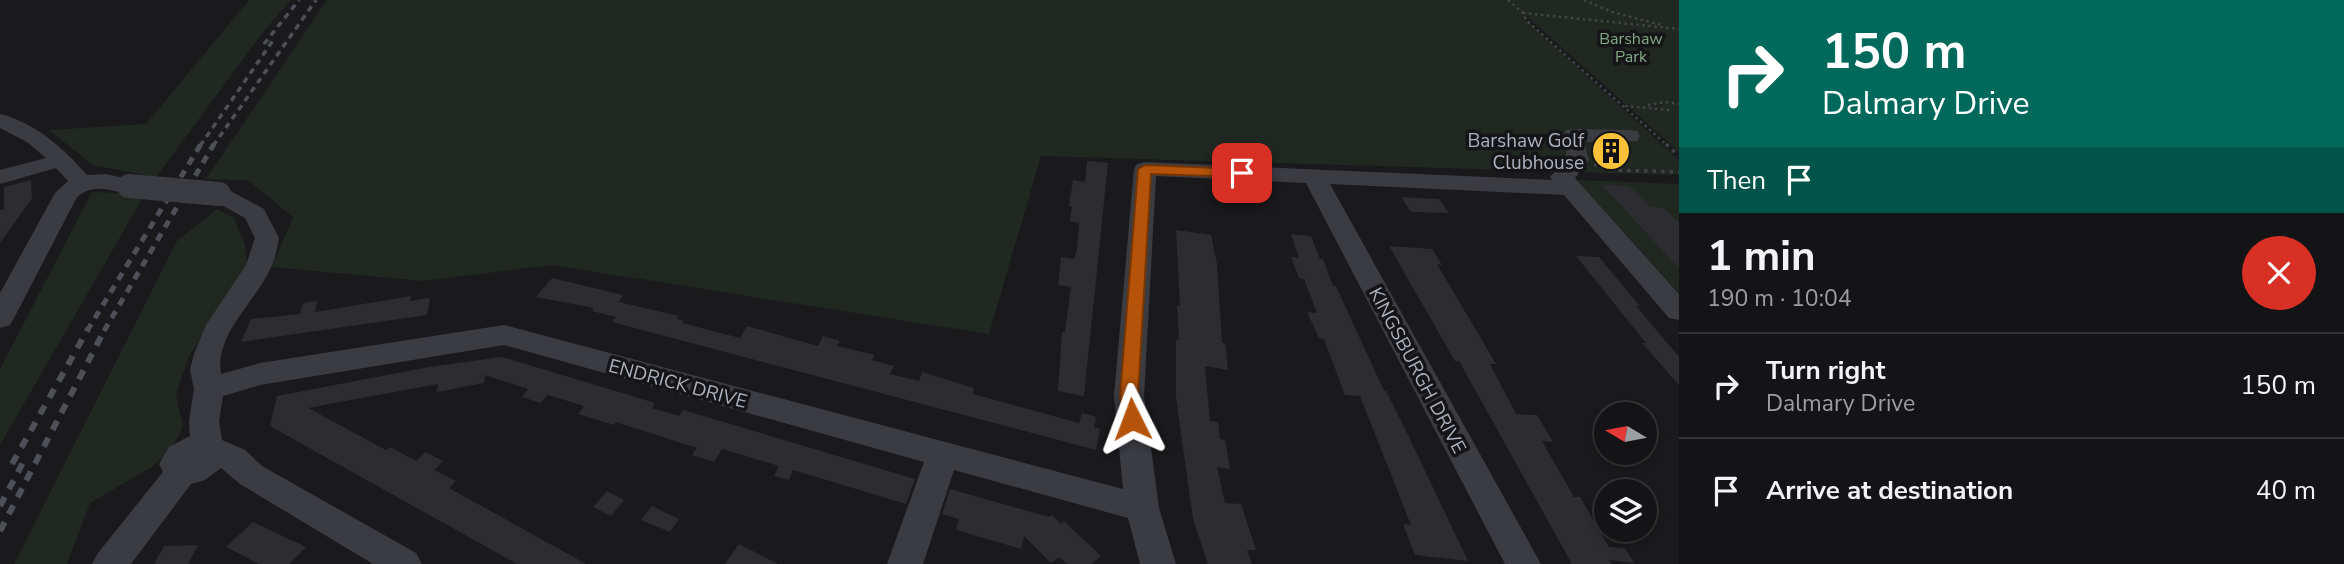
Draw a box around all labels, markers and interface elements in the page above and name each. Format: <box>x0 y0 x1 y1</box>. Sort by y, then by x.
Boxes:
text: 150 m <box>1822 18 1966 85</box>
park label: Barshaw Park <box>1599 28 1663 68</box>
icon: right <box>1707 28 1798 119</box>
text: Dalmary Drive <box>1822 82 2030 125</box>
place label: Barshaw Golf Clubhouse <box>1467 128 1585 176</box>
building icon: Barshaw Golf Clubhouse <box>1590 130 1632 172</box>
pin <box>1212 143 1272 203</box>
icon: arrive <box>1223 154 1261 192</box>
icon: arrive <box>1780 161 1818 199</box>
text: Then <box>1707 163 1766 198</box>
text: 1 min <box>1707 228 1816 285</box>
button: close <box>2242 236 2316 310</box>
street label: KINGSBURGH DRIVE <box>1362 283 1472 458</box>
text: 190 m · 10:04 <box>1707 283 1852 314</box>
street label: ENDRICK DRIVE <box>606 353 750 415</box>
text: Turn right <box>1766 353 1885 388</box>
icon: right <box>1707 367 1745 405</box>
text: 150 m <box>2240 368 2316 403</box>
position arrow <box>1095 382 1169 456</box>
text: Dalmary Drive <box>1766 388 1915 419</box>
north arrow <box>1594 402 1657 466</box>
map controls <box>1594 402 1657 542</box>
icon: arrive <box>1707 472 1745 510</box>
text: Arrive at destination <box>1766 473 2013 508</box>
text: 40 m <box>2256 473 2316 508</box>
button: layers <box>1594 479 1657 542</box>

